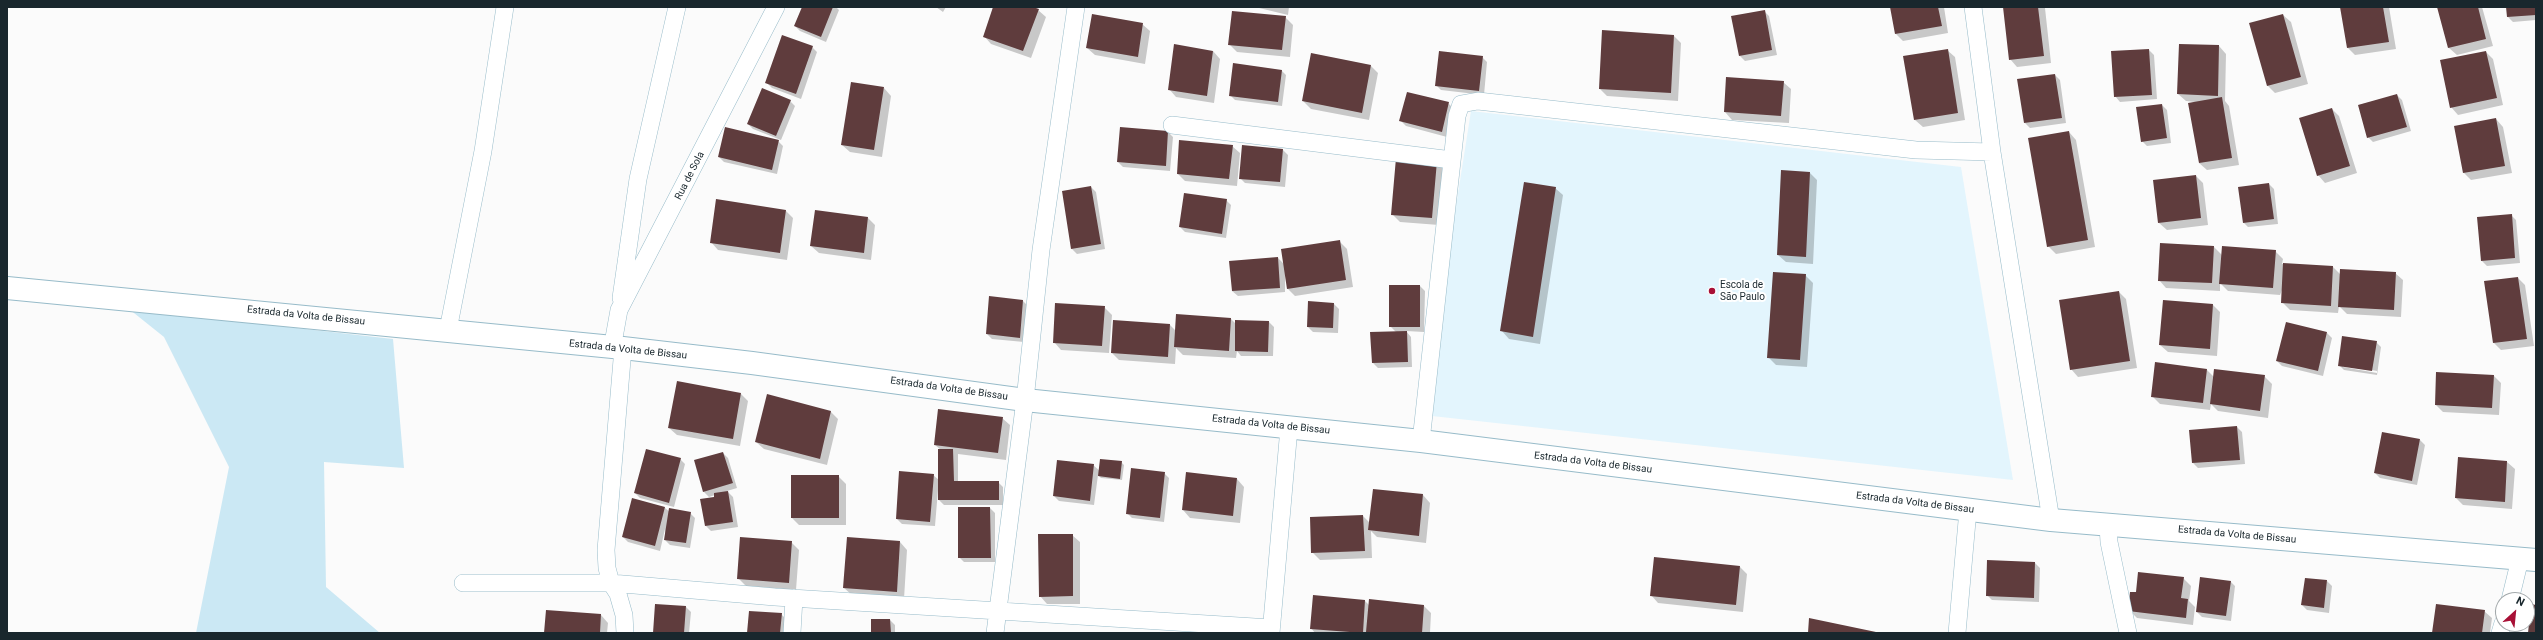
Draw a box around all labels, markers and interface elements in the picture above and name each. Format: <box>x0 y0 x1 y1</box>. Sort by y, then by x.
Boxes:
street label: Rua de Sola <box>673 150 707 202</box>
place label: Escola de São Paulo <box>1720 279 1765 302</box>
marker: Escola de São Paulo <box>1707 286 1717 296</box>
street label: Estrada da Volta de Bissau <box>246 304 366 328</box>
street label: Estrada da Volta de Bissau <box>568 338 688 362</box>
street label: Estrada da Volta de Bissau <box>889 375 1009 403</box>
street label: Estrada da Volta de Bissau <box>1211 413 1331 437</box>
street label: Estrada da Volta de Bissau <box>1533 450 1653 476</box>
street label: Estrada da Volta de Bissau <box>1855 490 1975 516</box>
street label: Estrada da Volta de Bissau <box>2177 524 2297 546</box>
north arrow <box>2495 592 2535 632</box>
text: N <box>2514 594 2527 609</box>

